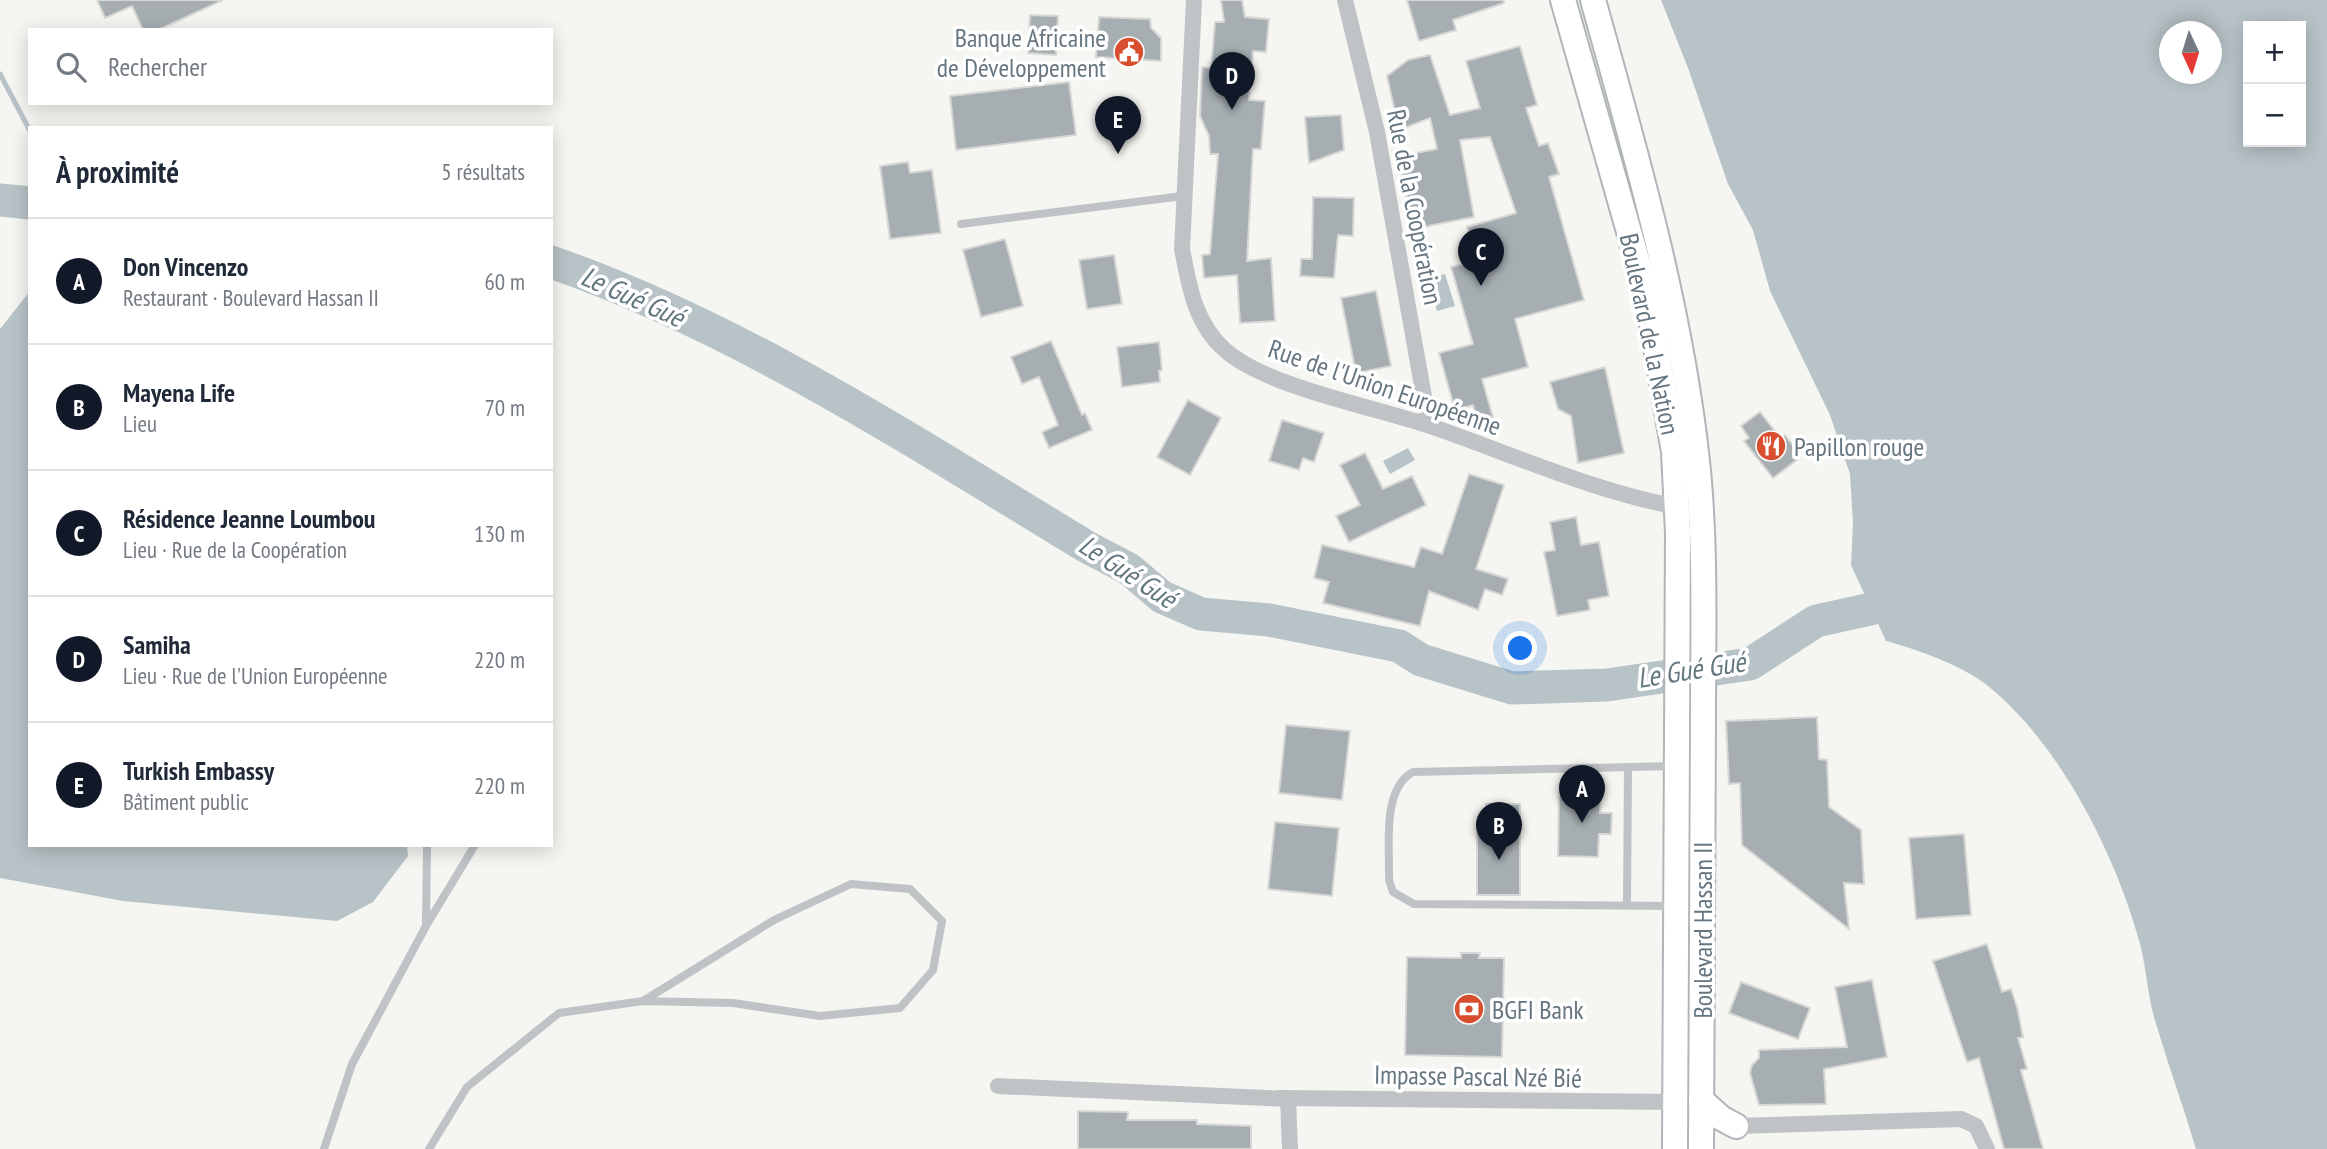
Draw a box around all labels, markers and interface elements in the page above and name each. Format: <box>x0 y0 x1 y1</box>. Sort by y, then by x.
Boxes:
place label: Banque Africaine de Développement <box>937 21 1106 84</box>
north arrow <box>2159 21 2222 84</box>
map controls <box>2243 21 2306 147</box>
button: + <box>2243 21 2306 84</box>
search box <box>28 28 553 105</box>
public building icon: Banque Africaine de Développement <box>1112 35 1146 69</box>
icon: search <box>52 48 90 86</box>
text: Rechercher <box>108 50 207 83</box>
pin: D <box>1209 52 1255 110</box>
button: − <box>2243 84 2306 147</box>
pin: E <box>1095 96 1141 154</box>
street label: Rue de la Coopération <box>1380 107 1450 307</box>
text: À proximité <box>56 152 179 191</box>
text: 5 résultats <box>441 157 525 186</box>
pin: C <box>1458 228 1504 286</box>
street label: Boulevard de la Nation <box>1613 230 1687 438</box>
text: Don Vincenzo <box>123 250 248 283</box>
water label: Le Gué Gué <box>576 257 692 336</box>
text: A <box>73 267 85 296</box>
text: 60 m <box>484 267 525 296</box>
text: Restaurant · Boulevard Hassan II <box>123 283 379 312</box>
street label: Rue de l'Union Européenne <box>1264 332 1506 442</box>
text: Mayena Life <box>123 376 235 409</box>
text: B <box>73 393 85 422</box>
text: 70 m <box>484 393 525 422</box>
text: Lieu <box>123 409 157 438</box>
restaurant icon: Papillon rouge <box>1754 429 1788 463</box>
place label: Papillon rouge <box>1794 430 1924 463</box>
text: Résidence Jeanne Loumbou <box>123 502 375 535</box>
text: C <box>74 519 84 548</box>
text: 130 m <box>474 519 525 548</box>
water label: Le Gué Gué <box>1072 526 1186 617</box>
text: Lieu · Rue de la Coopération <box>123 535 347 564</box>
text: Samiha <box>123 628 191 661</box>
your location <box>1503 631 1537 665</box>
water label: Le Gué Gué <box>1634 642 1750 696</box>
text: D <box>73 645 85 674</box>
text: 220 m <box>474 645 525 674</box>
text: Lieu · Rue de l'Union Européenne <box>123 661 388 690</box>
text: Turkish Embassy <box>123 754 274 787</box>
pin: A <box>1559 765 1605 823</box>
text: E <box>74 771 84 800</box>
text: 220 m <box>474 771 525 800</box>
text: Bâtiment public <box>123 787 249 816</box>
pin: B <box>1476 802 1522 860</box>
street label: Boulevard Hassan II <box>1686 842 1719 1018</box>
bank icon: BGFI Bank <box>1452 992 1486 1026</box>
place label: BGFI Bank <box>1492 993 1584 1026</box>
street label: Impasse Pascal Nzé Bié <box>1374 1058 1582 1094</box>

